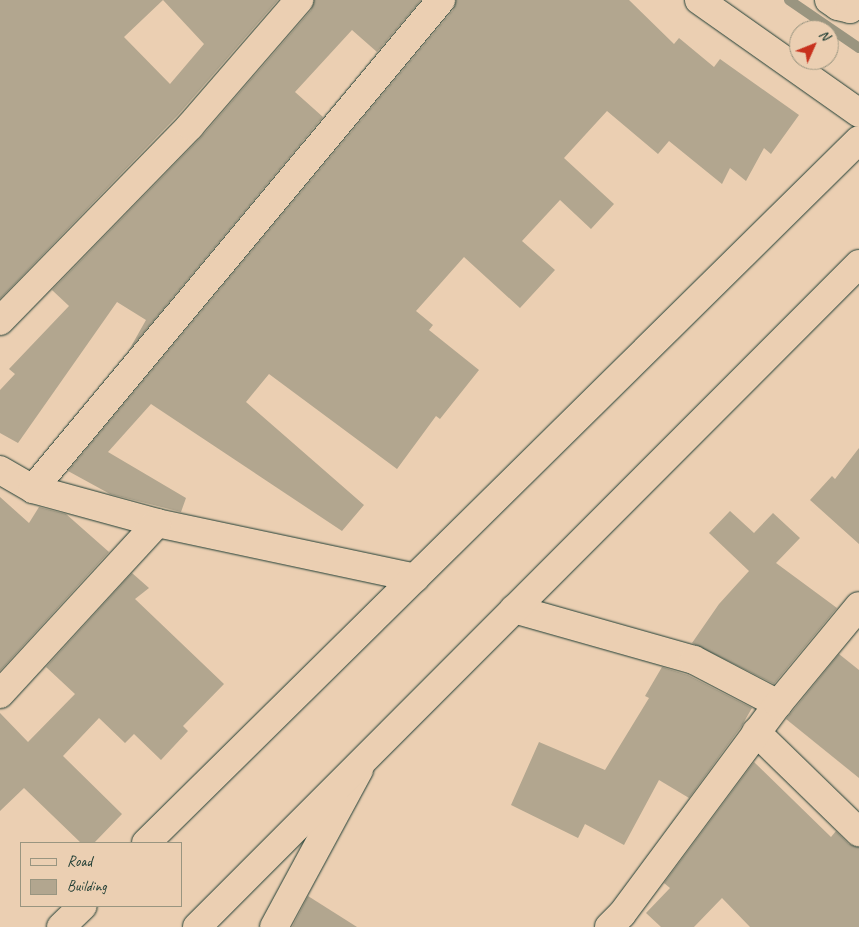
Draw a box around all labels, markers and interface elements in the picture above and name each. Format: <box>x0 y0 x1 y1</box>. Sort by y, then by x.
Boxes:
north arrow <box>789 20 839 70</box>
text: N <box>815 26 834 44</box>
legend <box>20 842 182 907</box>
text: Road <box>67 852 92 871</box>
text: Building <box>67 877 106 896</box>

